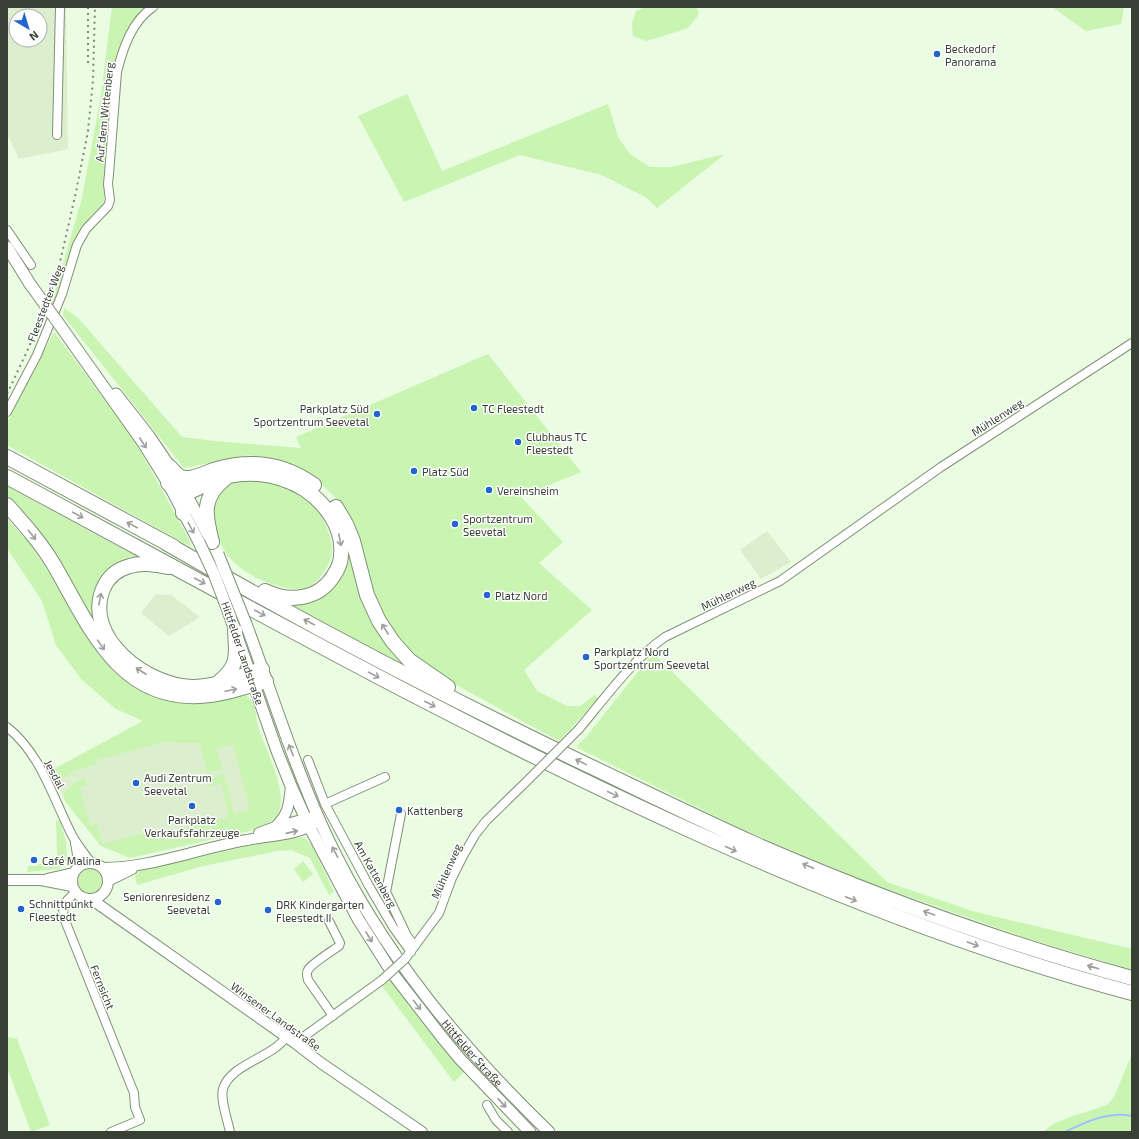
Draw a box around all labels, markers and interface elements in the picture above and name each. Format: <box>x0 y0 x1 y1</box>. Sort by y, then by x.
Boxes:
north arrow <box>8 8 48 48</box>
text: N <box>27 29 42 44</box>
place label: Beckedorf Panorama <box>945 42 996 68</box>
marker: Beckedorf Panorama <box>932 49 942 59</box>
street label: Auf dem Wittenberg <box>92 61 116 163</box>
street label: Fleestedter Weg <box>24 262 66 344</box>
street label: Mühlenweg <box>969 395 1025 439</box>
place label: Parkplatz Süd Sportzentrum Seevetal <box>254 402 370 428</box>
place label: TC Fleestedt <box>482 402 544 415</box>
marker: TC Fleestedt <box>469 403 479 413</box>
marker: Parkplatz Süd Sportzentrum Seevetal <box>372 409 382 419</box>
place label: Clubhaus TC Fleestedt <box>526 430 587 456</box>
one-way arrow <box>139 437 147 448</box>
marker: Clubhaus TC Fleestedt <box>513 437 523 447</box>
place label: Platz Süd <box>422 465 469 478</box>
marker: Platz Süd <box>409 466 419 476</box>
place label: Vereinsheim <box>497 484 559 497</box>
marker: Vereinsheim <box>484 485 494 495</box>
one-way arrow <box>72 512 84 520</box>
place label: Sportzentrum Seevetal <box>463 512 533 538</box>
marker: Sportzentrum Seevetal <box>450 519 460 529</box>
one-way arrow <box>126 520 138 528</box>
one-way arrow <box>188 521 196 533</box>
one-way arrow <box>28 529 37 540</box>
one-way arrow <box>336 533 344 546</box>
street label: Mühlenweg <box>699 575 757 613</box>
one-way arrow <box>194 578 206 585</box>
place label: Platz Nord <box>495 589 548 602</box>
marker: Platz Nord <box>482 590 492 600</box>
one-way arrow <box>97 593 105 606</box>
street label: Hittfelder Landstraße <box>219 600 267 707</box>
one-way arrow <box>254 610 266 617</box>
one-way arrow <box>303 618 315 626</box>
one-way arrow <box>381 624 389 635</box>
one-way arrow <box>97 639 105 650</box>
place label: Parkplatz Nord Sportzentrum Seevetal <box>594 645 710 671</box>
marker: Parkplatz Nord Sportzentrum Seevetal <box>581 652 591 662</box>
one-way arrow <box>136 667 147 675</box>
one-way arrow <box>368 671 380 679</box>
one-way arrow <box>225 686 238 694</box>
one-way arrow <box>424 701 436 708</box>
one-way arrow <box>286 745 294 757</box>
street label: Jesdal <box>42 757 68 791</box>
one-way arrow <box>576 758 588 765</box>
place label: Audi Zentrum Seevetal <box>144 771 212 797</box>
marker: Audi Zentrum Seevetal <box>131 778 141 788</box>
one-way arrow <box>606 791 618 798</box>
marker: Parkplatz Verkaufsfahrzeuge <box>187 801 197 811</box>
place label: Kattenberg <box>407 804 463 817</box>
marker: Kattenberg <box>394 805 404 815</box>
place label: Parkplatz Verkaufsfahrzeuge <box>144 813 240 839</box>
one-way arrow <box>285 828 298 835</box>
street label: Am Kattenberg <box>352 838 400 910</box>
street label: Mühlenweg <box>428 841 464 901</box>
one-way arrow <box>724 845 736 853</box>
one-way arrow <box>331 846 338 858</box>
place label: Café Malina <box>42 854 101 867</box>
marker: Café Malina <box>29 855 39 865</box>
one-way arrow <box>803 862 815 869</box>
place label: Seniorenresidenz Seevetal <box>123 890 211 916</box>
one-way arrow <box>844 895 856 903</box>
place label: Schnittpunkt Fleestedt <box>29 897 93 923</box>
marker: Seniorenresidenz Seevetal <box>213 897 223 907</box>
place label: DRK Kindergarten Fleestedt II <box>276 898 364 924</box>
marker: Schnittpunkt Fleestedt <box>16 904 26 914</box>
marker: DRK Kindergarten Fleestedt II <box>263 905 273 915</box>
one-way arrow <box>923 909 935 917</box>
one-way arrow <box>365 931 373 943</box>
one-way arrow <box>966 941 978 949</box>
street label: Fernsicht <box>88 963 118 1011</box>
one-way arrow <box>1086 963 1099 970</box>
street label: Winsener Landstraße <box>229 979 324 1053</box>
one-way arrow <box>412 1000 421 1011</box>
street label: Hittfelder Straße <box>440 1016 506 1088</box>
one-way arrow <box>497 1098 507 1108</box>

